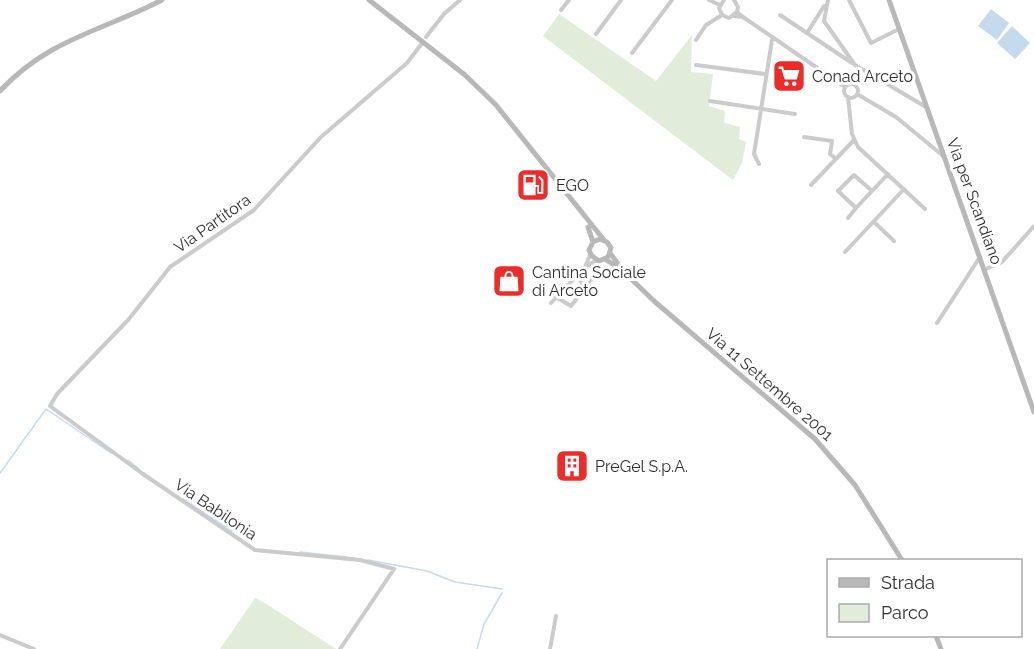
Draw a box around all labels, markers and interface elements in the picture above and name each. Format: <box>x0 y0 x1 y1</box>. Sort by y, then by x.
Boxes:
supermarket icon: Conad Arceto <box>771 58 807 94</box>
place label: Conad Arceto <box>812 67 913 86</box>
street label: Via per Scandiano <box>943 135 1006 267</box>
fuel station icon: EGO <box>515 167 551 203</box>
place label: EGO <box>556 176 589 195</box>
street label: Via Partitora <box>170 190 254 257</box>
shop icon: Cantina Sociale di Arceto <box>491 263 527 299</box>
place label: Cantina Sociale di Arceto <box>532 263 646 300</box>
street label: Via 11 Settembre 2001 <box>702 324 837 445</box>
building icon: PreGel S.p.A. <box>554 448 590 484</box>
place label: PreGel S.p.A. <box>595 457 688 476</box>
street label: Via Babilonia <box>171 475 261 544</box>
legend <box>827 559 1022 637</box>
text: Strada <box>881 572 935 593</box>
text: Parco <box>881 602 929 623</box>

